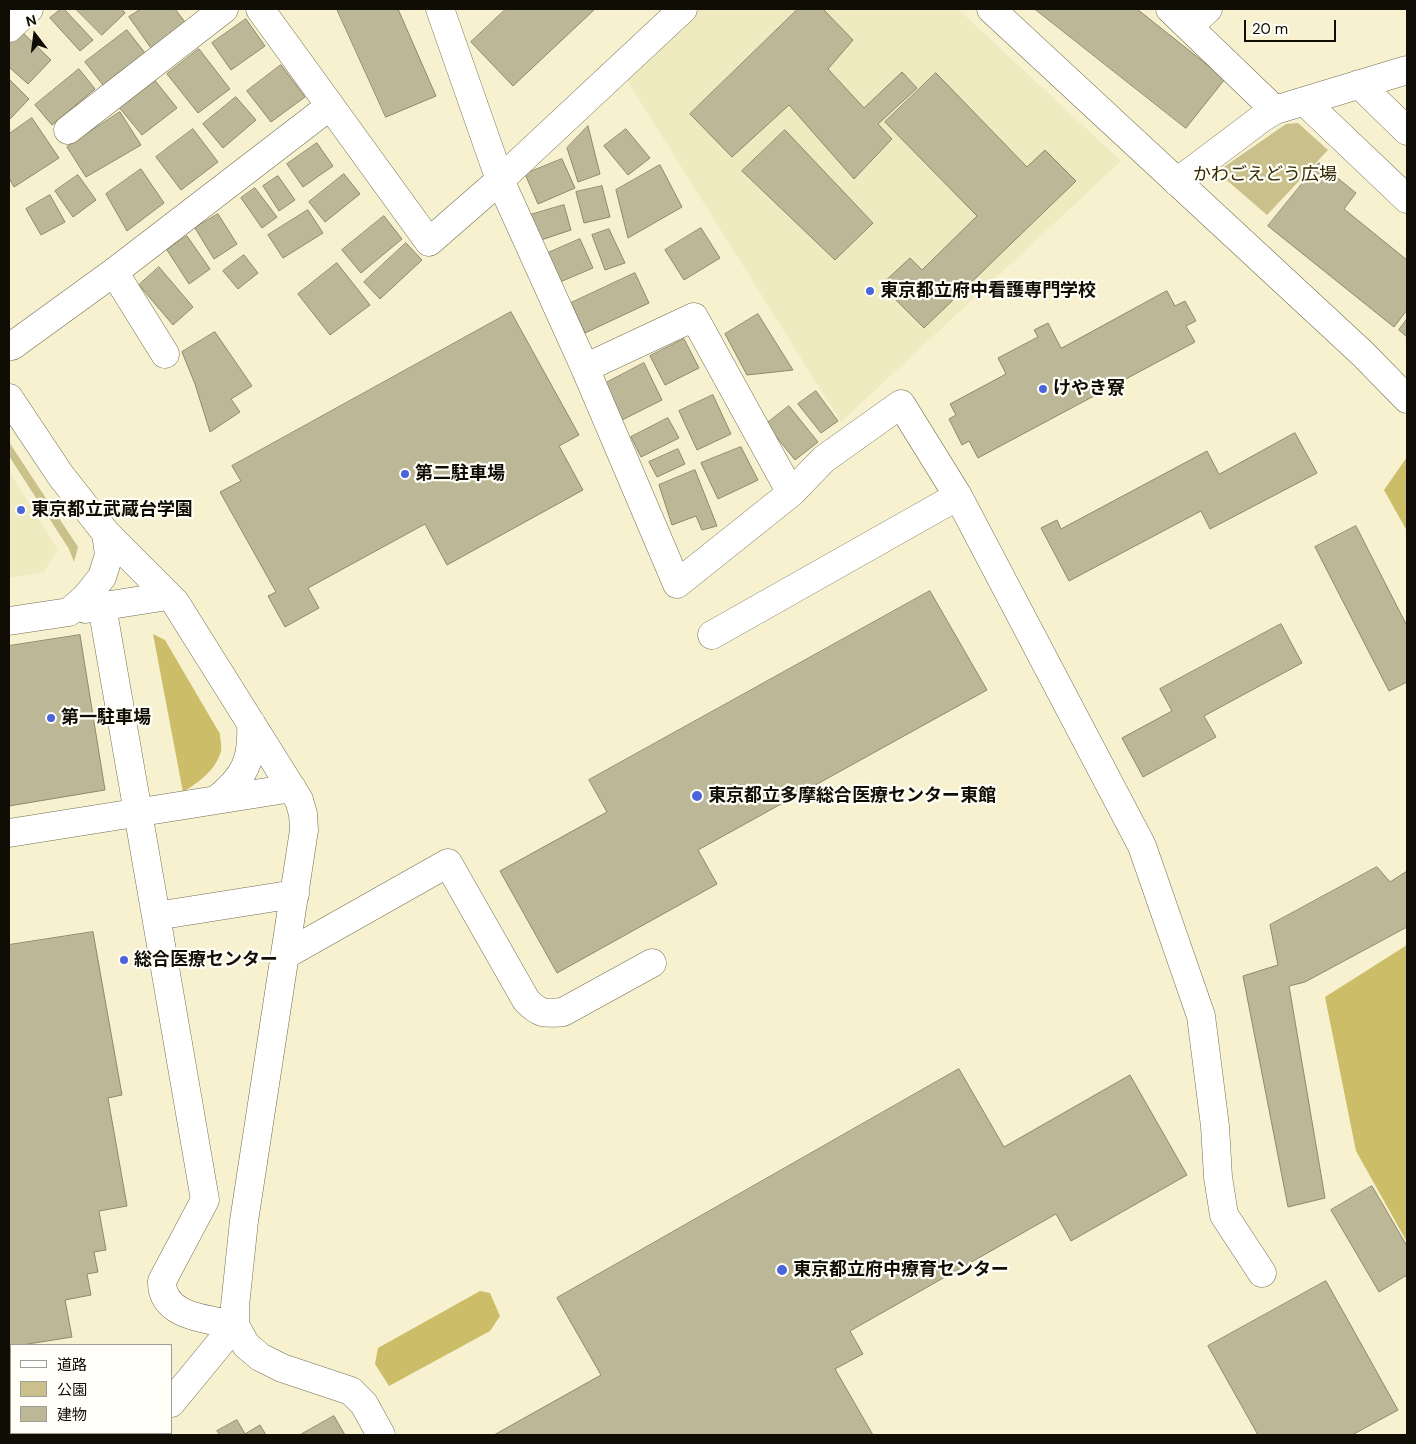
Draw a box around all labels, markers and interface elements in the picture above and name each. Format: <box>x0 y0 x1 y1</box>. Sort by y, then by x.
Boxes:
north arrow <box>10 10 60 60</box>
text: N <box>24 10 38 31</box>
scale bar <box>1246 10 1338 42</box>
text: 20 m <box>1252 19 1288 39</box>
park label: かわごえどう広場 <box>1193 164 1337 186</box>
place label: 東京都立府中看護専門学校 <box>880 280 1096 302</box>
marker: 東京都立府中看護専門学校 <box>864 285 876 297</box>
place label: けやき寮 <box>1053 378 1125 400</box>
marker: けやき寮 <box>1037 383 1049 395</box>
place label: 第二駐車場 <box>415 463 505 485</box>
marker: 第二駐車場 <box>399 468 411 480</box>
place label: 東京都立武蔵台学園 <box>31 499 193 521</box>
marker: 東京都立武蔵台学園 <box>15 504 27 516</box>
place label: 第一駐車場 <box>61 707 151 729</box>
marker: 第一駐車場 <box>45 712 57 724</box>
place label: 東京都立多摩総合医療センター東館 <box>708 785 996 807</box>
marker: 東京都立多摩総合医療センター東館 <box>690 789 704 803</box>
place label: 総合医療センター <box>134 949 278 971</box>
marker: 総合医療センター <box>118 954 130 966</box>
place label: 東京都立府中療育センター <box>793 1259 1009 1281</box>
marker: 東京都立府中療育センター <box>775 1263 789 1277</box>
legend <box>10 1344 172 1434</box>
text: 道路 <box>57 1355 87 1375</box>
text: 公園 <box>57 1380 87 1400</box>
text: 建物 <box>57 1405 87 1425</box>

